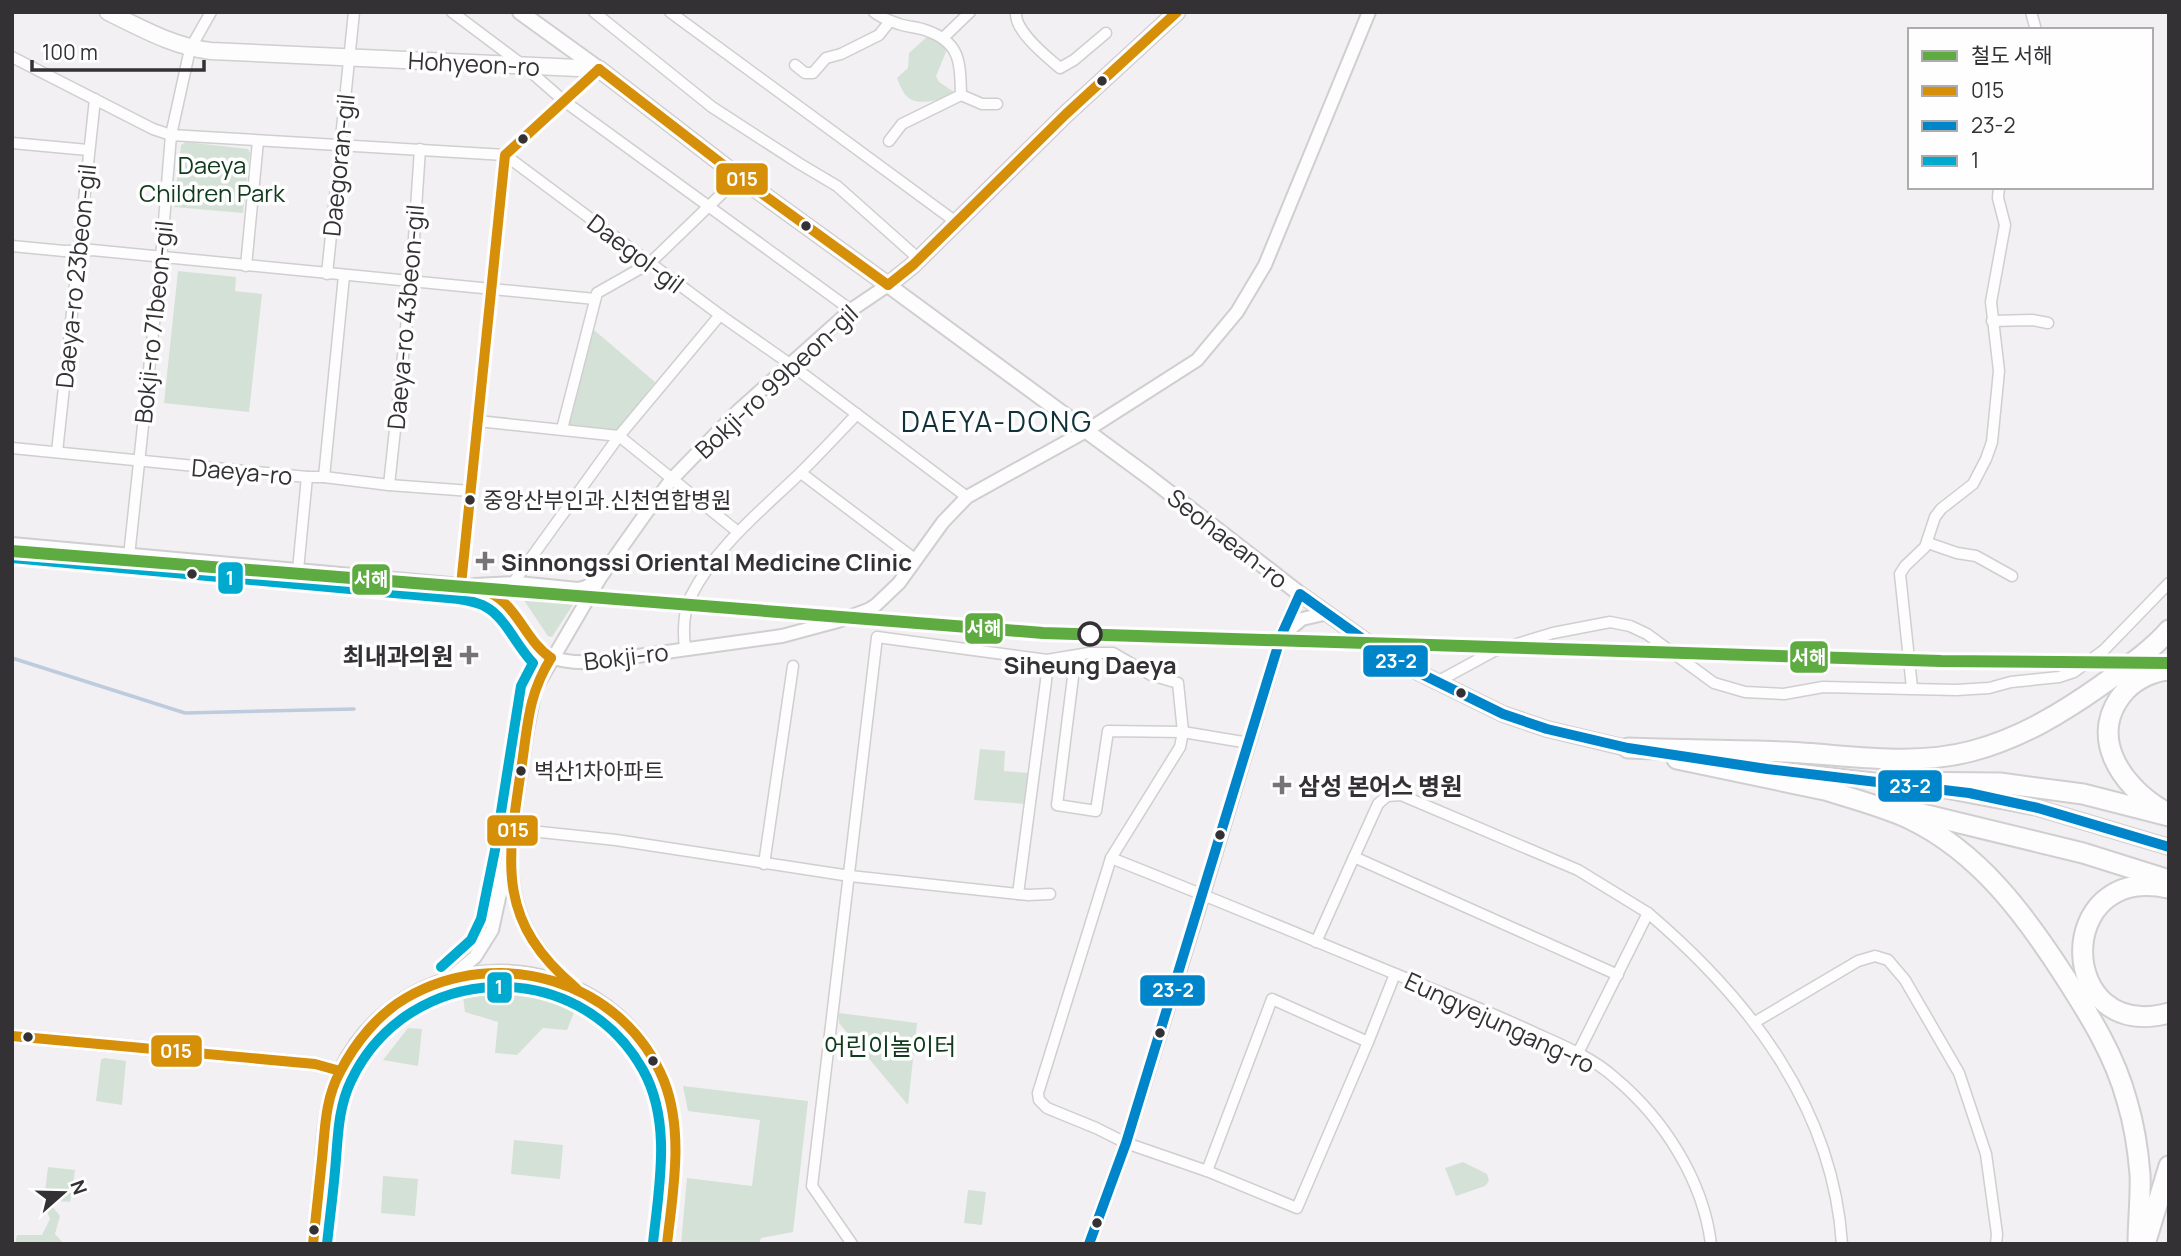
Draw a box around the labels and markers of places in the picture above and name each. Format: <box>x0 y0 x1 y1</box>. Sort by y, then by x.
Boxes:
unlabelled marker <box>1095 74 1109 88</box>
unlabelled marker <box>516 132 530 146</box>
unlabelled marker <box>799 219 813 233</box>
place label: 중앙산부인과.신천연합병원 <box>483 485 731 515</box>
marker: 중앙산부인과.신천연합병원 <box>463 493 477 507</box>
place label: Sinnongssi Oriental Medicine Clinic <box>501 545 912 578</box>
marker: Sinnongssi Oriental Medicine Clinic <box>475 551 495 571</box>
unlabelled marker <box>185 567 199 581</box>
marker: Siheung Daeya <box>1078 622 1102 646</box>
place label: 최내과의원 <box>343 639 453 672</box>
marker: 최내과의원 <box>459 645 479 665</box>
place label: Siheung Daeya <box>1003 648 1177 681</box>
unlabelled marker <box>1454 686 1468 700</box>
place label: 벽산1차아파트 <box>534 756 664 786</box>
marker: 벽산1차아파트 <box>514 764 528 778</box>
place label: 삼성 본어스 병원 <box>1298 769 1462 802</box>
marker: 삼성 본어스 병원 <box>1272 775 1292 795</box>
unlabelled marker <box>1213 828 1227 842</box>
unlabelled marker <box>1153 1026 1167 1040</box>
unlabelled marker <box>21 1030 35 1044</box>
unlabelled marker <box>646 1054 660 1068</box>
unlabelled marker <box>1090 1216 1104 1230</box>
unlabelled marker <box>307 1223 321 1237</box>

